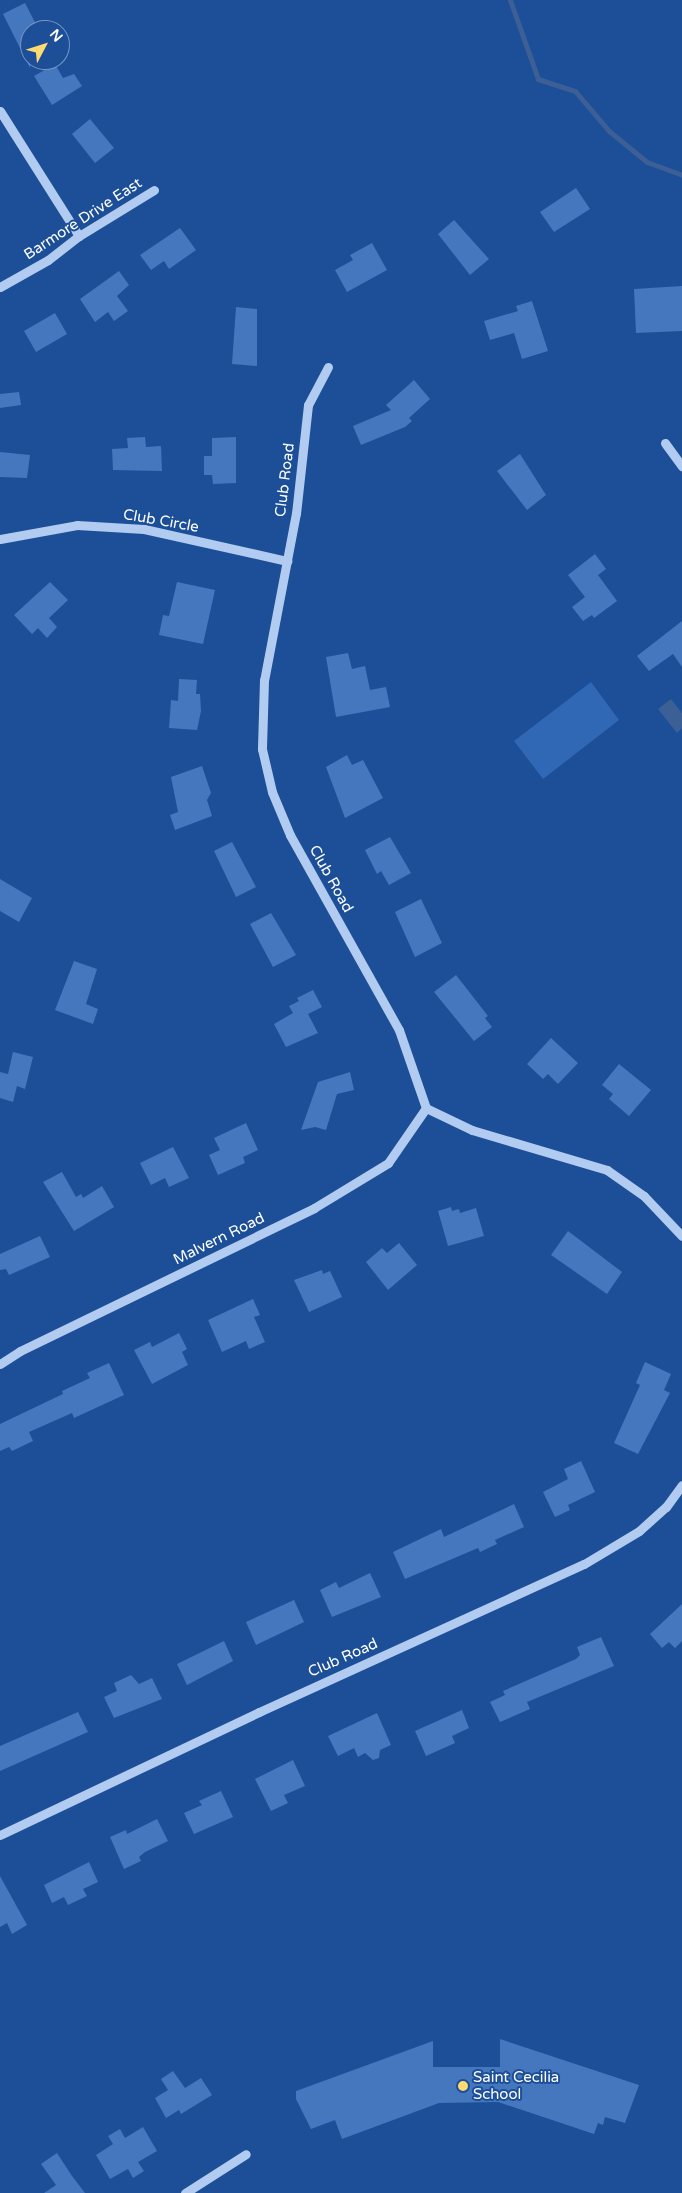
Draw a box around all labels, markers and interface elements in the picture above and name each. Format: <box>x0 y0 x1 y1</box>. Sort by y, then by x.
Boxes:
north arrow <box>20 20 70 70</box>
text: N <box>46 26 66 45</box>
street label: Barmore Drive East <box>21 174 145 264</box>
street label: Club Road <box>272 442 298 518</box>
street label: Club Circle <box>122 505 200 537</box>
street label: Club Road <box>305 842 357 916</box>
street label: Malvern Road <box>170 1209 268 1269</box>
street label: Club Road <box>305 1635 381 1681</box>
place label: Saint Cecilia School <box>473 2068 559 2103</box>
marker: Saint Cecilia School <box>457 2080 469 2092</box>

